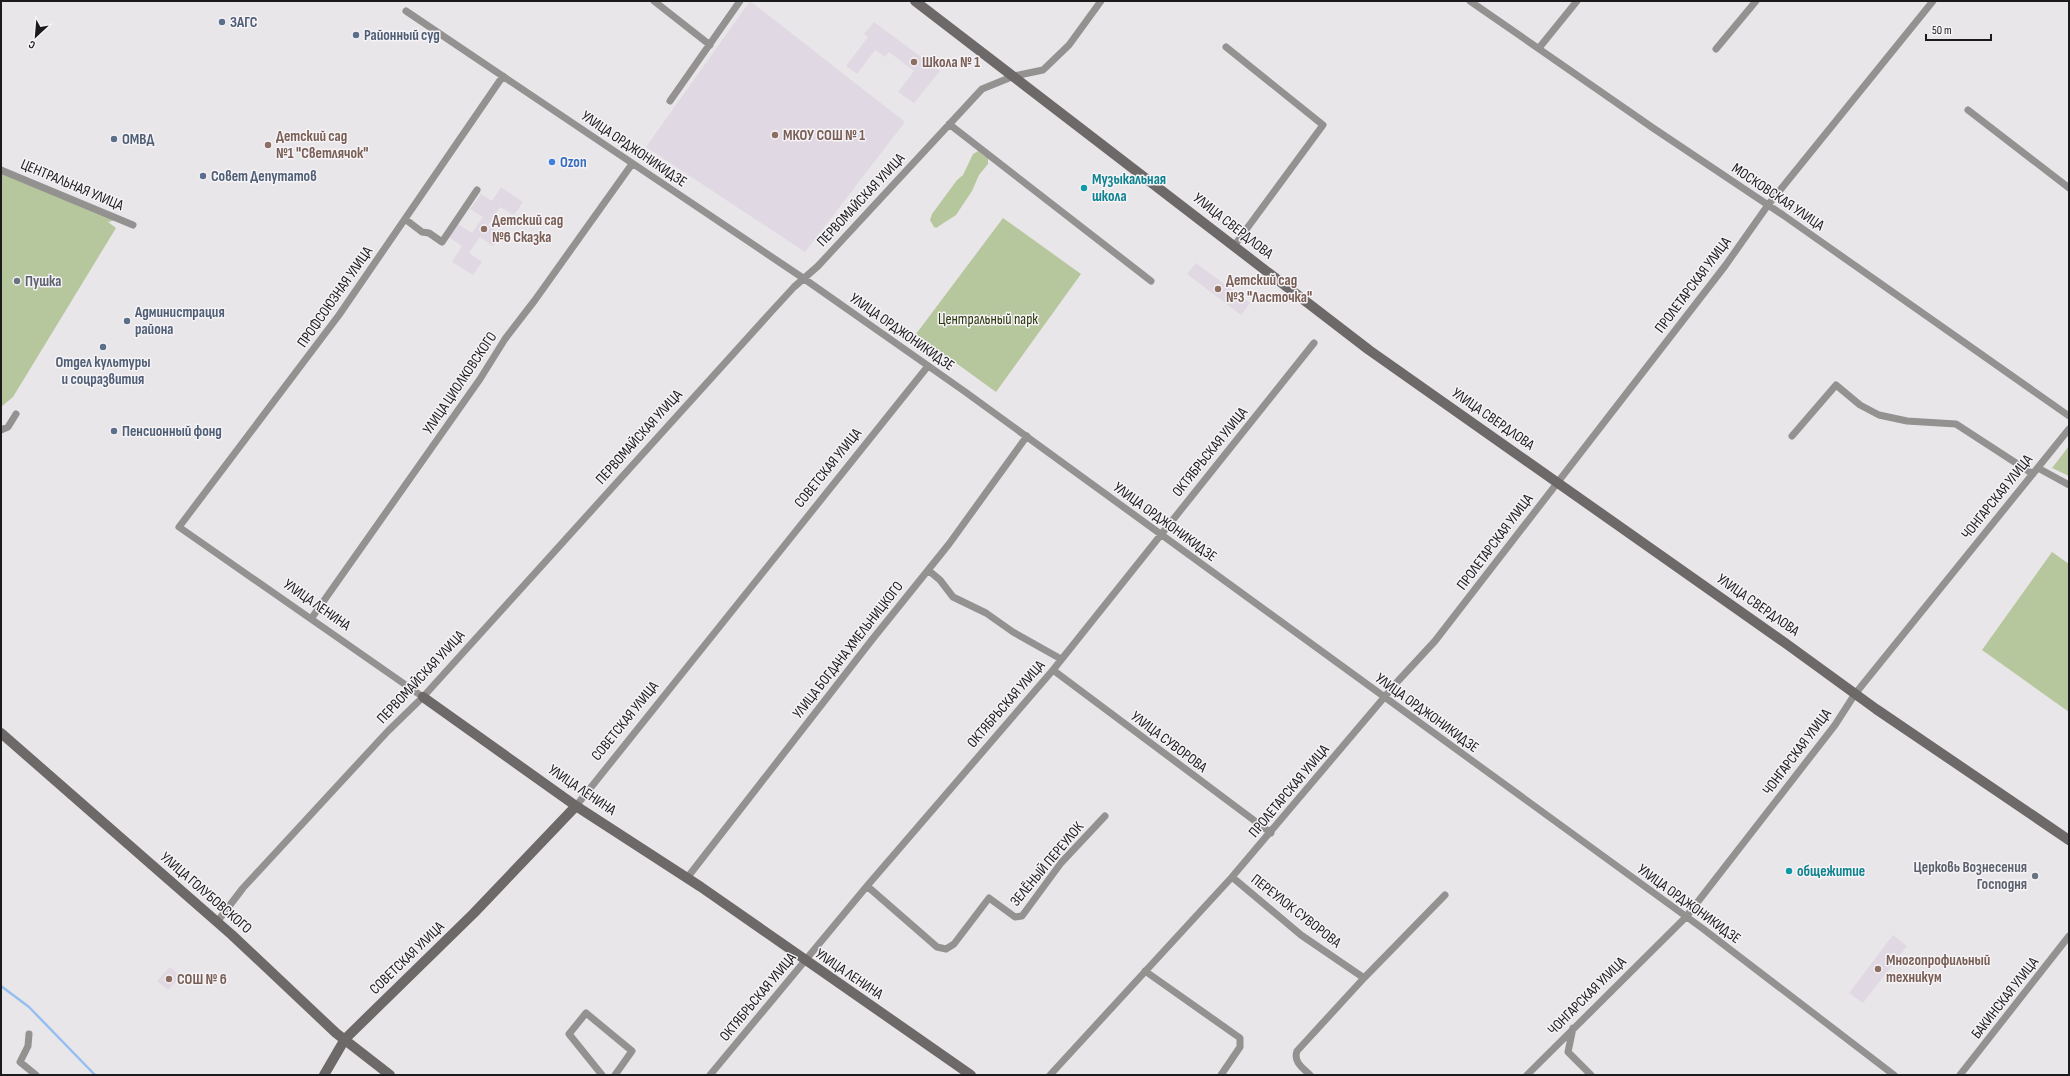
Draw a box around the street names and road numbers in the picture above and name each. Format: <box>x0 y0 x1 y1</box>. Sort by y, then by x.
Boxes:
street label: УЛИЦА ОРДЖОНИКИДЗЕ <box>578 107 690 191</box>
street label: ПЕРВОМАЙСКАЯ УЛИЦА <box>813 149 910 251</box>
street label: ЦЕНТРАЛЬНАЯ УЛИЦА <box>18 155 127 215</box>
street label: МОСКОВСКАЯ УЛИЦА <box>1728 159 1828 235</box>
street label: УЛИЦА СВЕРДЛОВА <box>1189 189 1277 264</box>
street label: ПРОЛЕТАРСКАЯ УЛИЦА <box>1651 233 1736 337</box>
street label: ПРОФСОЮЗНАЯ УЛИЦА <box>293 242 377 351</box>
street label: УЛИЦА ОРДЖОНИКИДЗЕ <box>846 289 958 375</box>
street label: УЛИЦА ЦИОЛКОВСКОГО <box>419 328 501 438</box>
street label: УЛИЦА СВЕРДЛОВА <box>1448 384 1538 455</box>
street label: ПЕРВОМАЙСКАЯ УЛИЦА <box>592 385 687 488</box>
street label: ОКТЯБРЬСКАЯ УЛИЦА <box>1168 403 1252 501</box>
street label: СОВЕТСКАЯ УЛИЦА <box>790 424 866 512</box>
street label: ЧОНГАРСКАЯ УЛИЦА <box>1957 450 2037 543</box>
street label: УЛИЦА ОРДЖОНИКИДЗЕ <box>1109 478 1221 566</box>
street label: ПРОЛЕТАРСКАЯ УЛИЦА <box>1453 490 1538 594</box>
street label: УЛИЦА СВЕРДЛОВА <box>1713 570 1803 641</box>
street label: УЛИЦА ЛЕНИНА <box>280 575 355 635</box>
street label: УЛИЦА БОГДАНА ХМЕЛЬНИЦКОГО <box>789 578 907 722</box>
street label: ПЕРВОМАЙСКАЯ УЛИЦА <box>373 626 470 728</box>
street label: ОКТЯБРЬСКАЯ УЛИЦА <box>963 656 1050 752</box>
street label: УЛИЦА ОРДЖОНИКИДЗЕ <box>1371 669 1483 757</box>
street label: СОВЕТСКАЯ УЛИЦА <box>587 677 663 765</box>
street label: ЧОНГАРСКАЯ УЛИЦА <box>1758 705 1836 799</box>
street label: УЛИЦА СУВОРОВА <box>1127 707 1211 777</box>
street label: ПРОЛЕТАРСКАЯ УЛИЦА <box>1245 740 1334 841</box>
street label: УЛИЦА ЛЕНИНА <box>544 760 620 820</box>
street label: ЗЕЛЁНЫЙ ПЕРЕУЛОК <box>1006 818 1088 910</box>
street label: УЛИЦА ГОЛУБОВСКОГО <box>156 848 256 938</box>
street label: УЛИЦА ОРДЖОНИКИДЗЕ <box>1633 860 1745 948</box>
street label: ПЕРЕУЛОК СУВОРОВА <box>1247 870 1345 952</box>
street label: СОВЕТСКАЯ УЛИЦА <box>366 917 449 998</box>
street label: УЛИЦА ЛЕНИНА <box>811 944 887 1004</box>
street label: ОКТЯБРЬСКАЯ УЛИЦА <box>715 948 801 1045</box>
street label: ЧОНГАРСКАЯ УЛИЦА <box>1544 952 1631 1039</box>
street label: БАКИНСКАЯ УЛИЦА <box>1967 953 2043 1043</box>

